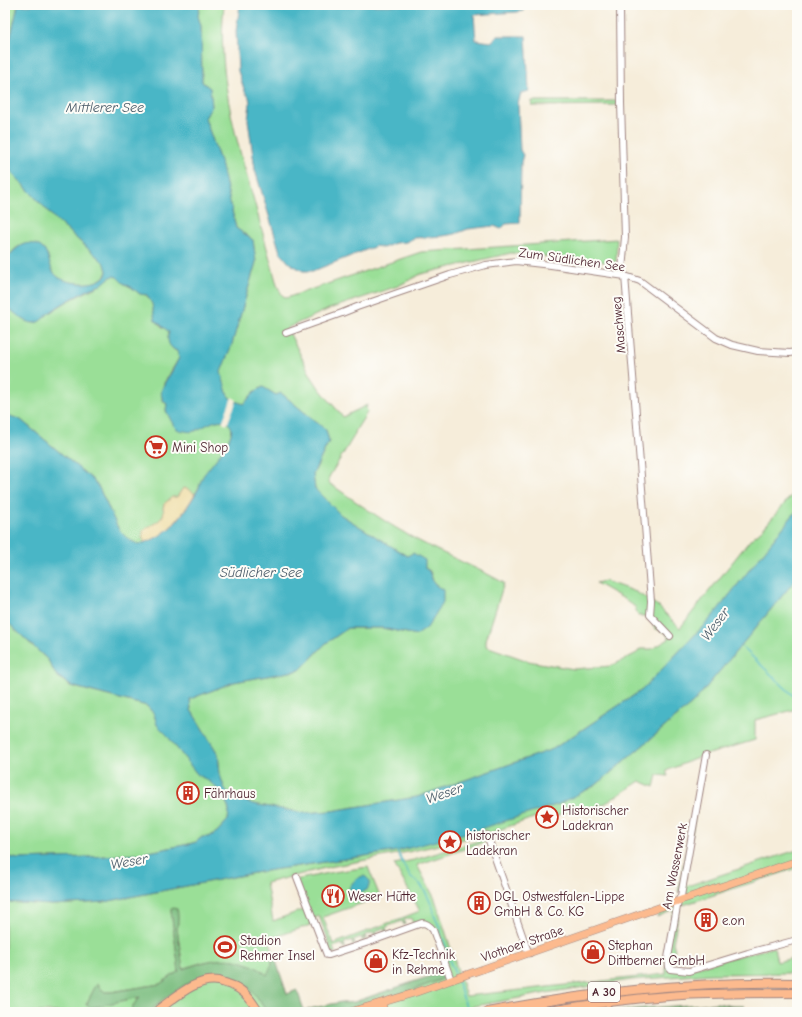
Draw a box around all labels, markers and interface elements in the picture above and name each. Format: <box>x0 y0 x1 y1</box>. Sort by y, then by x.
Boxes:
water label: Mittlerer See <box>65 99 144 116</box>
street label: Zum Südlichen See <box>518 245 627 274</box>
street label: Maschweg <box>609 296 628 354</box>
supermarket icon: Mini Shop <box>143 434 169 460</box>
place label: Mini Shop <box>172 440 228 455</box>
water label: Südlicher See <box>220 564 302 581</box>
water label: Weser <box>697 603 734 644</box>
water label: Weser <box>424 779 466 808</box>
building icon: Fährhaus <box>175 780 201 806</box>
place label: Fährhaus <box>204 786 255 801</box>
place label: Historischer Ladekran <box>562 803 629 833</box>
place icon: Historischer Ladekran <box>534 804 560 830</box>
street label: Am Wasserwerk <box>659 821 690 911</box>
place label: historischer Ladekran <box>466 828 531 858</box>
place icon: historischer Ladekran <box>437 829 463 855</box>
water label: Weser <box>109 850 150 873</box>
restaurant icon: Weser Hütte <box>320 883 346 909</box>
place label: Weser Hütte <box>348 889 416 904</box>
place label: DGL Ostwestfalen-Lippe GmbH & Co. KG <box>494 889 625 919</box>
building icon: DGL Ostwestfalen-Lippe GmbH & Co. KG <box>466 890 492 916</box>
building icon: e.on <box>693 907 719 933</box>
place label: e.on <box>722 913 745 928</box>
street label: Vlothoer Straße <box>479 922 566 965</box>
place label: Stadion Rehmer Insel <box>240 933 315 963</box>
sports icon: Stadion Rehmer Insel <box>212 934 238 960</box>
place label: Stephan Dittberner GmbH <box>608 938 705 968</box>
shop icon: Stephan Dittberner GmbH <box>580 939 606 965</box>
place label: Kfz-Technik in Rehme <box>392 947 456 977</box>
shop icon: Kfz-Technik in Rehme <box>363 948 389 974</box>
road number: A 30 <box>588 982 620 1002</box>

